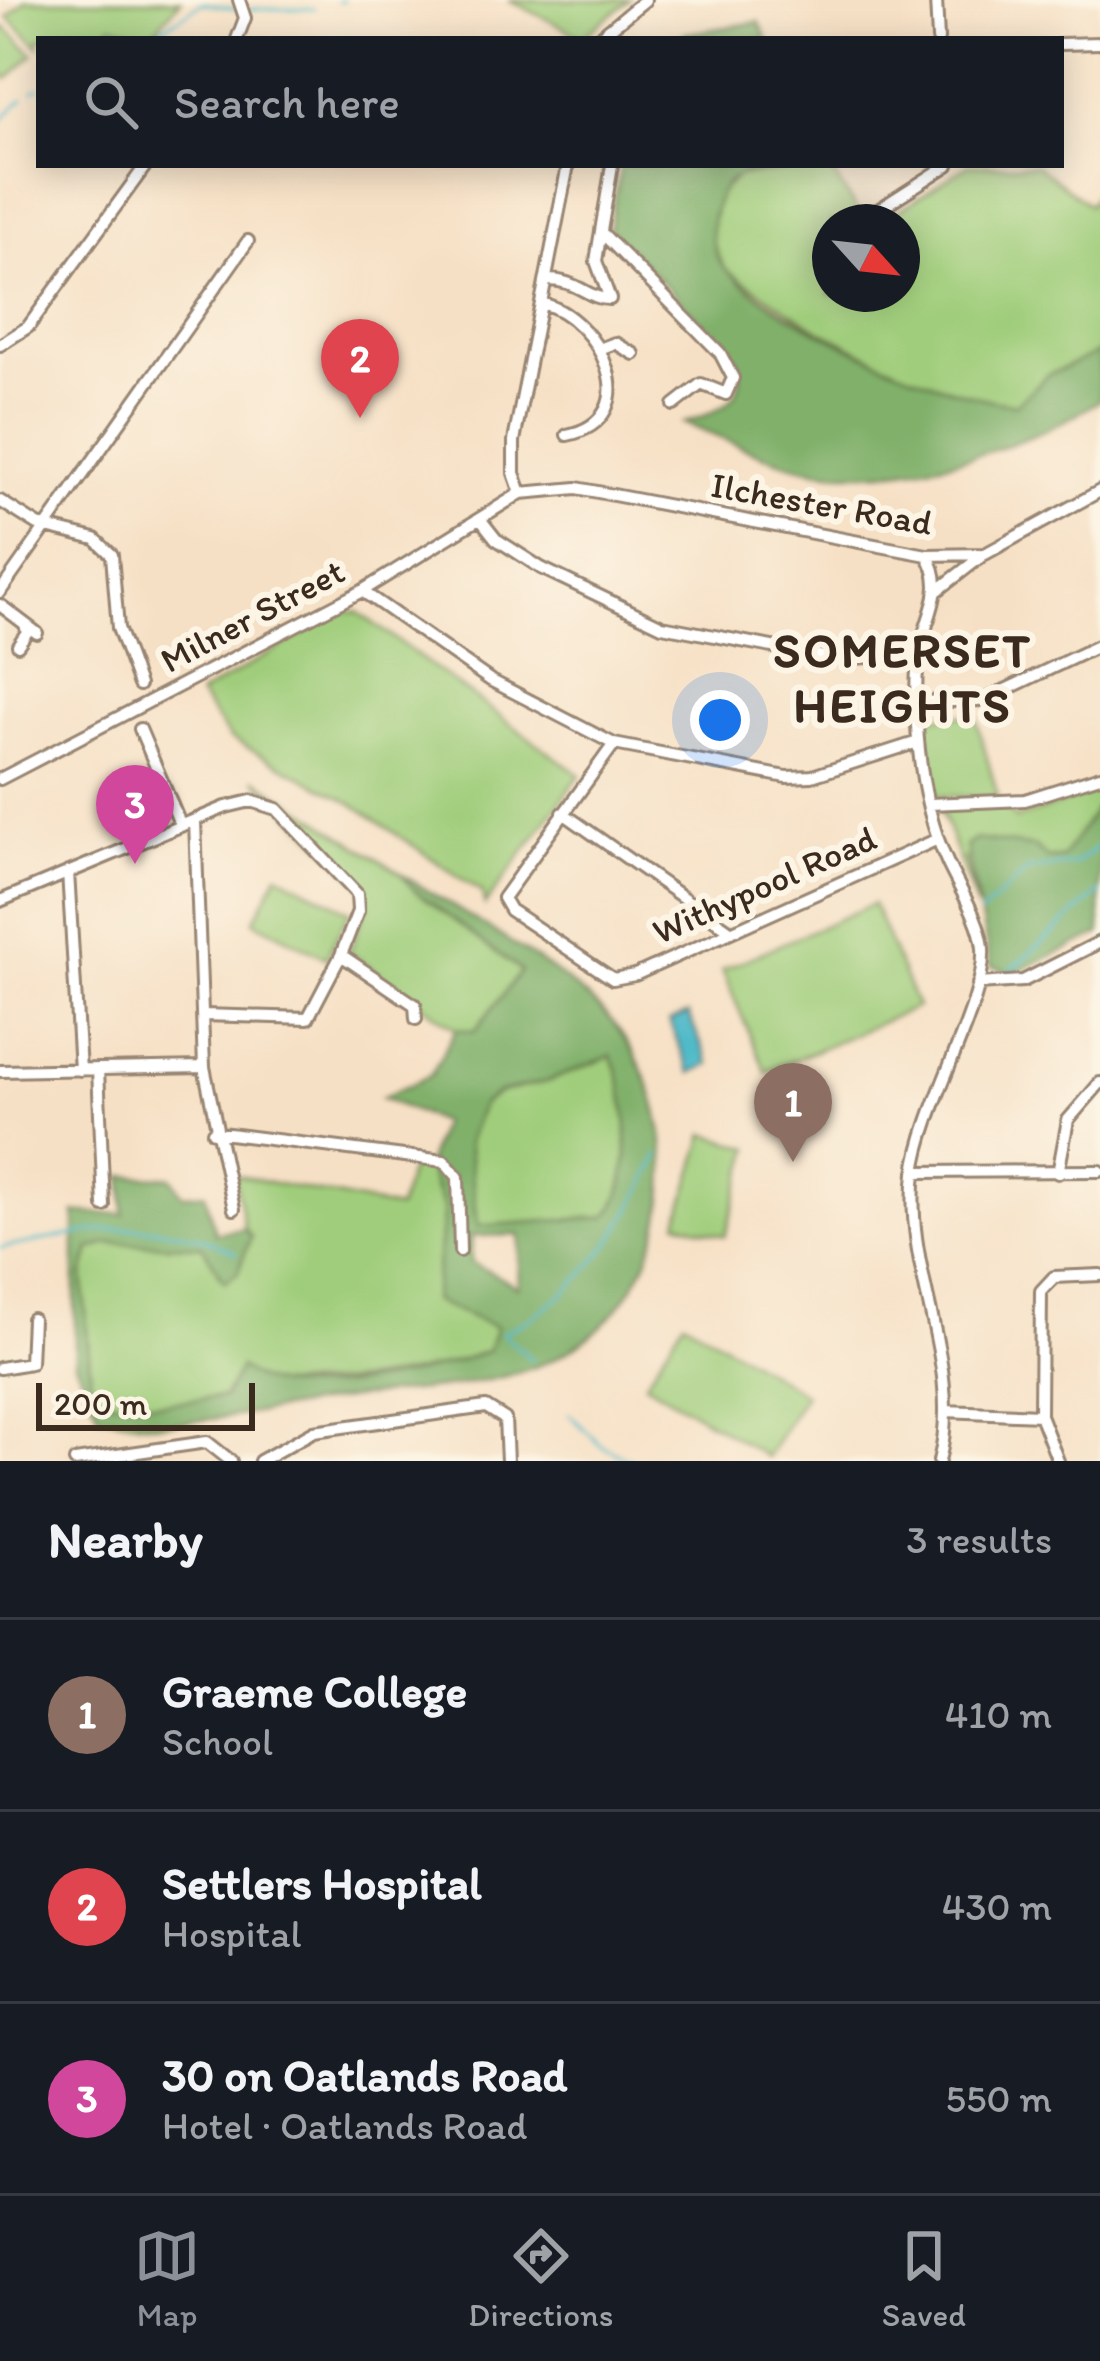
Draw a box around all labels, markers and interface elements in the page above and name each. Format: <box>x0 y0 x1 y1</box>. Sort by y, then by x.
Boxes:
search box <box>36 36 1064 168</box>
icon: search <box>78 69 144 135</box>
text: Search here <box>174 75 400 129</box>
north arrow <box>812 204 920 312</box>
pin: 2 <box>321 319 399 418</box>
street label: Ilchester Road <box>708 463 936 544</box>
street label: Milner Street <box>153 549 351 682</box>
district label: SOMERSET HEIGHTS <box>773 621 1033 734</box>
your location <box>690 690 750 750</box>
pin: 3 <box>96 765 174 864</box>
street label: Withypool Road <box>646 816 883 953</box>
pin: 1 <box>754 1063 832 1162</box>
scale bar <box>36 1377 255 1430</box>
text: 200 m <box>54 1384 147 1423</box>
text: Nearby <box>48 1509 203 1570</box>
text: 3 results <box>906 1516 1052 1563</box>
text: Graeme College <box>162 1664 467 1718</box>
text: 1 <box>78 1691 96 1738</box>
text: 410 m <box>945 1691 1052 1738</box>
text: School <box>162 1718 273 1765</box>
text: Settlers Hospital <box>162 1856 482 1910</box>
text: 2 <box>77 1883 97 1930</box>
text: 430 m <box>942 1883 1052 1930</box>
text: Hospital <box>162 1910 301 1957</box>
text: 30 on Oatlands Road <box>162 2048 567 2102</box>
text: 3 <box>76 2075 98 2122</box>
text: 550 m <box>945 2075 1052 2122</box>
text: Hotel · Oatlands Road <box>162 2102 528 2149</box>
tab: Map <box>134 2223 200 2334</box>
tab: Directions <box>468 2223 613 2334</box>
tab: Saved <box>882 2223 966 2334</box>

